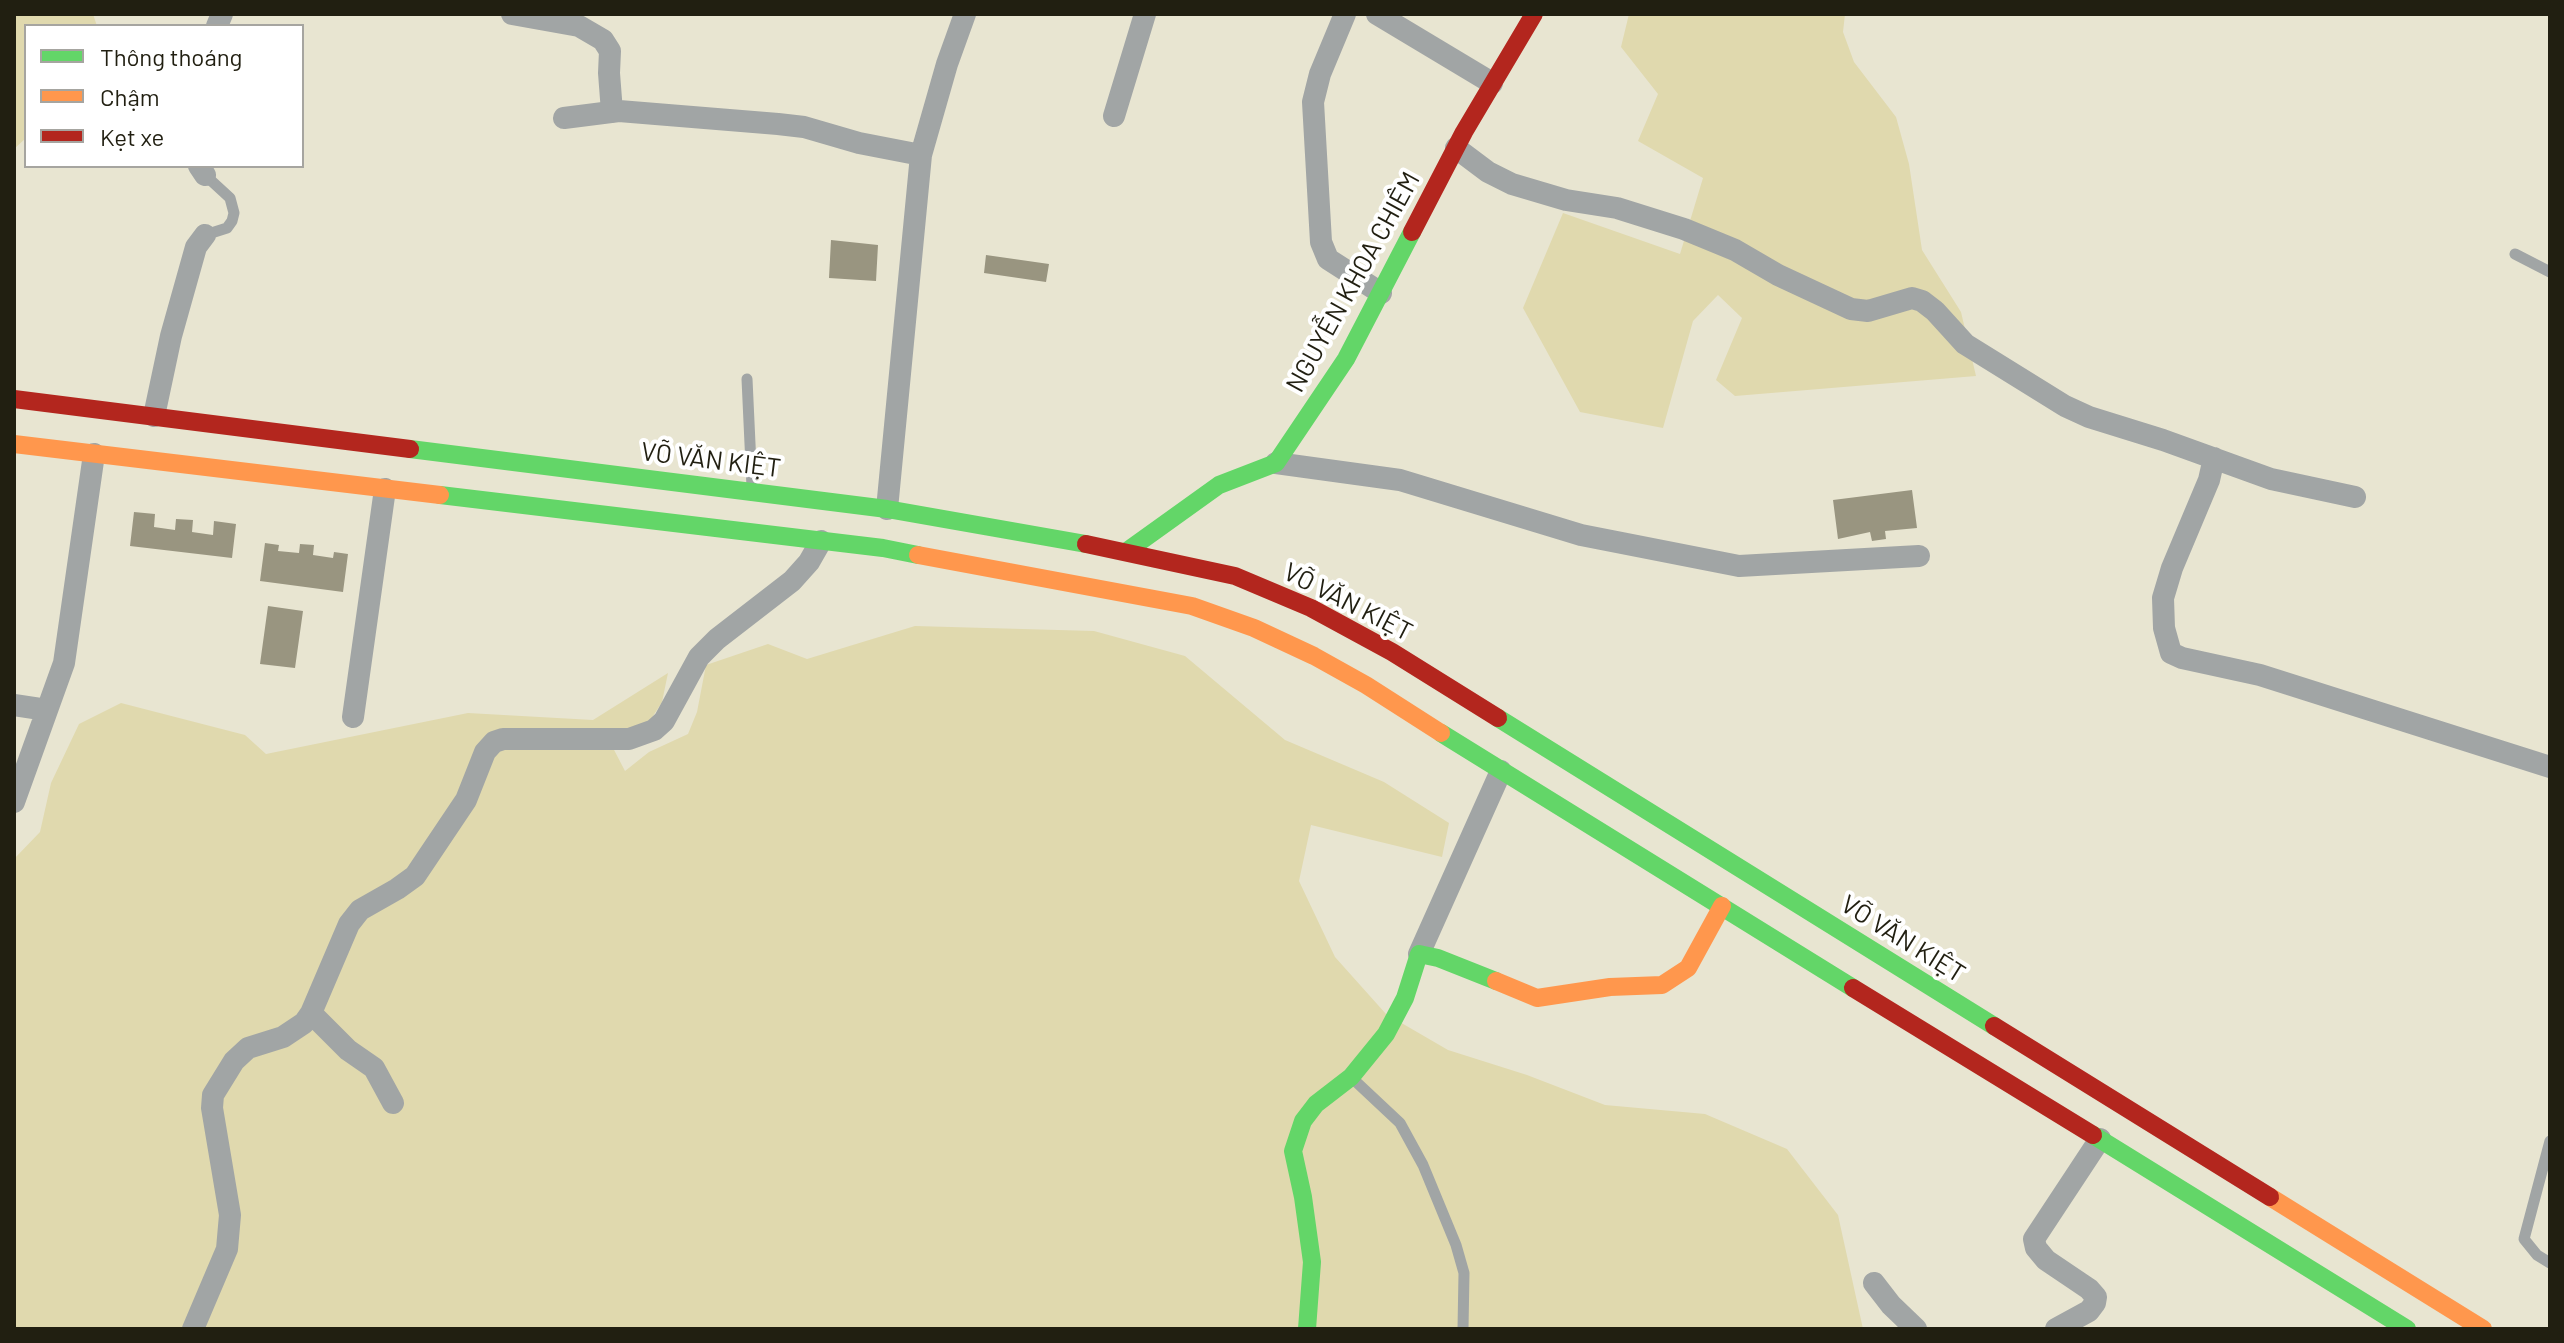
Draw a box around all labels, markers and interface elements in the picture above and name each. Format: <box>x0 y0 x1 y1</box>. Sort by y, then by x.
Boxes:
legend <box>24 24 304 168</box>
text: Thông thoáng <box>100 42 242 71</box>
text: Chậm <box>100 82 160 111</box>
text: Kẹt xe <box>100 122 164 151</box>
street label: NGUYỄN KHOA CHIÊM <box>1279 166 1427 398</box>
street label: VÕ VĂN KIỆT <box>639 436 783 484</box>
street label: VÕ VĂN KIỆT <box>1278 556 1418 648</box>
street label: VÕ VĂN KIỆT <box>1835 888 1971 990</box>

